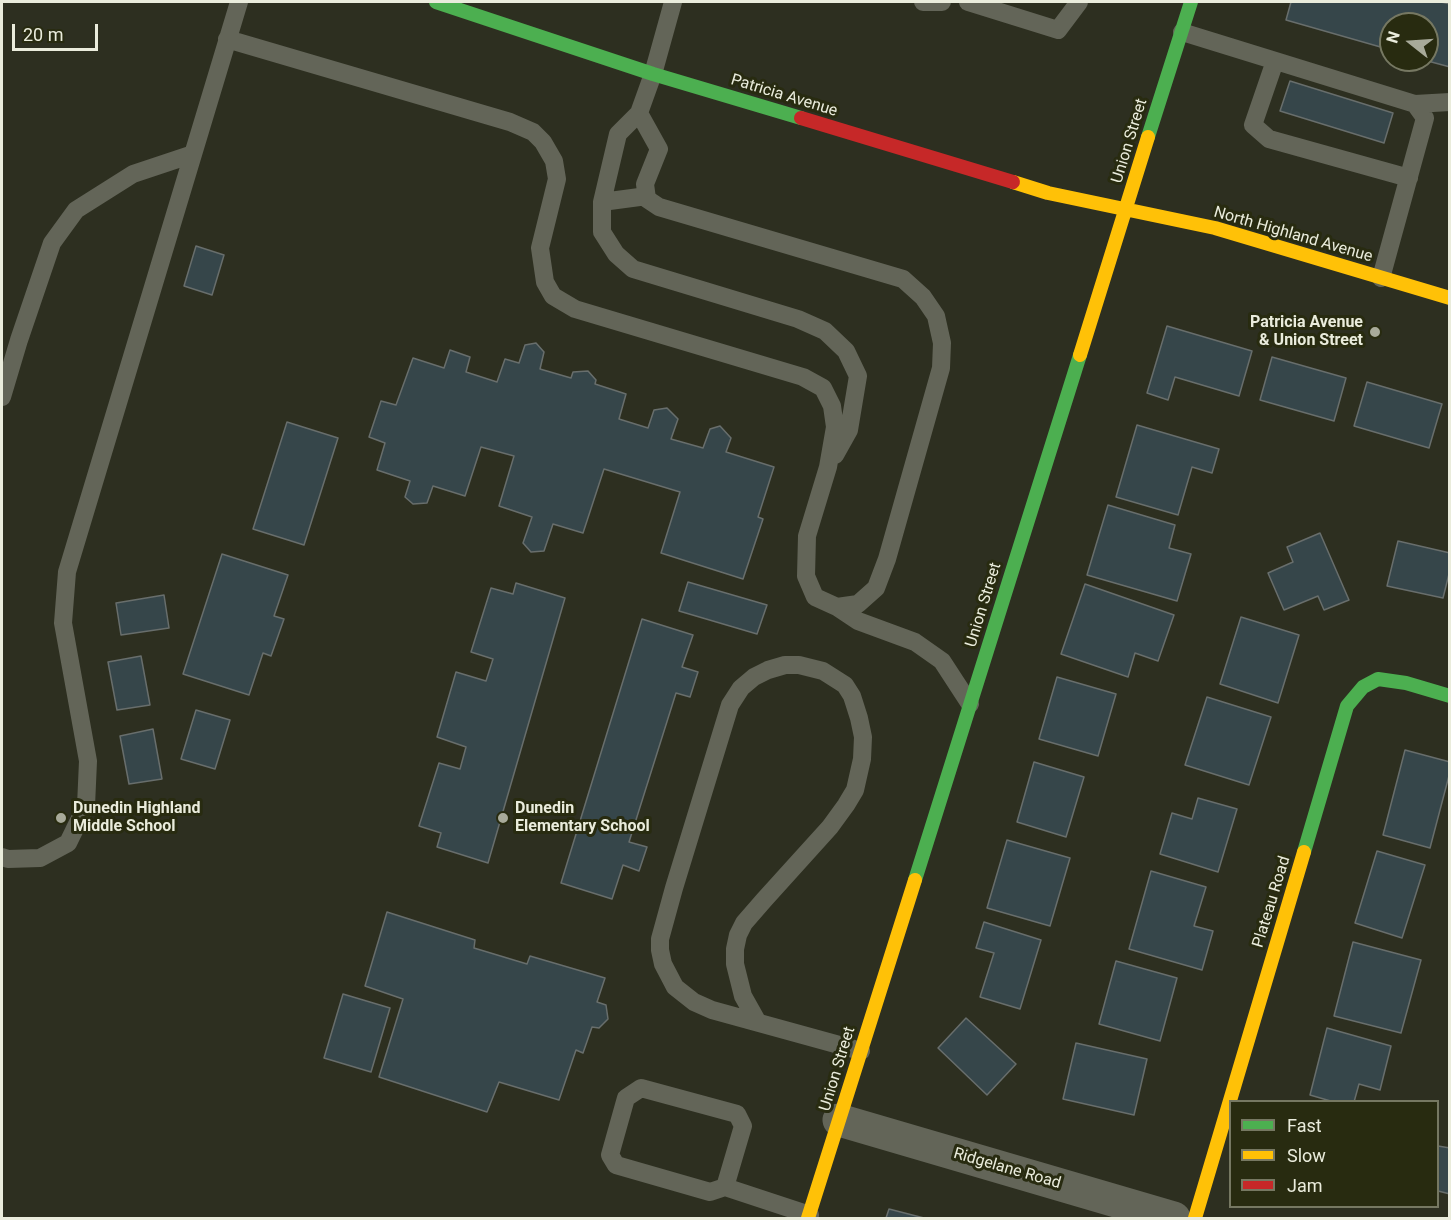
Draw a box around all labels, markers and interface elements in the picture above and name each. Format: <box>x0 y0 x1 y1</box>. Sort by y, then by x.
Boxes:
scale bar <box>15 12 100 50</box>
north arrow <box>1379 12 1439 72</box>
text: 20 m <box>23 24 63 45</box>
text: N <box>1382 29 1404 45</box>
street label: Patricia Avenue <box>728 71 840 121</box>
street label: Union Street <box>1108 96 1152 186</box>
street label: North Highland Avenue <box>1211 203 1375 267</box>
place label: Patricia Avenue & Union Street <box>1250 313 1363 351</box>
marker: Patricia Avenue & Union Street <box>1368 325 1382 339</box>
street label: Union Street <box>962 560 1006 650</box>
place label: Dunedin Highland Middle School <box>73 799 201 837</box>
place label: Dunedin Elementary School <box>515 799 650 837</box>
marker: Dunedin Highland Middle School <box>54 811 68 825</box>
marker: Dunedin Elementary School <box>496 811 510 825</box>
street label: Plateau Road <box>1249 854 1295 950</box>
street label: Union Street <box>816 1024 860 1114</box>
legend <box>1229 1100 1439 1208</box>
text: Fast <box>1287 1115 1322 1136</box>
street label: Ridgelane Road <box>951 1144 1063 1194</box>
text: Slow <box>1287 1145 1326 1166</box>
text: Jam <box>1287 1175 1323 1196</box>

